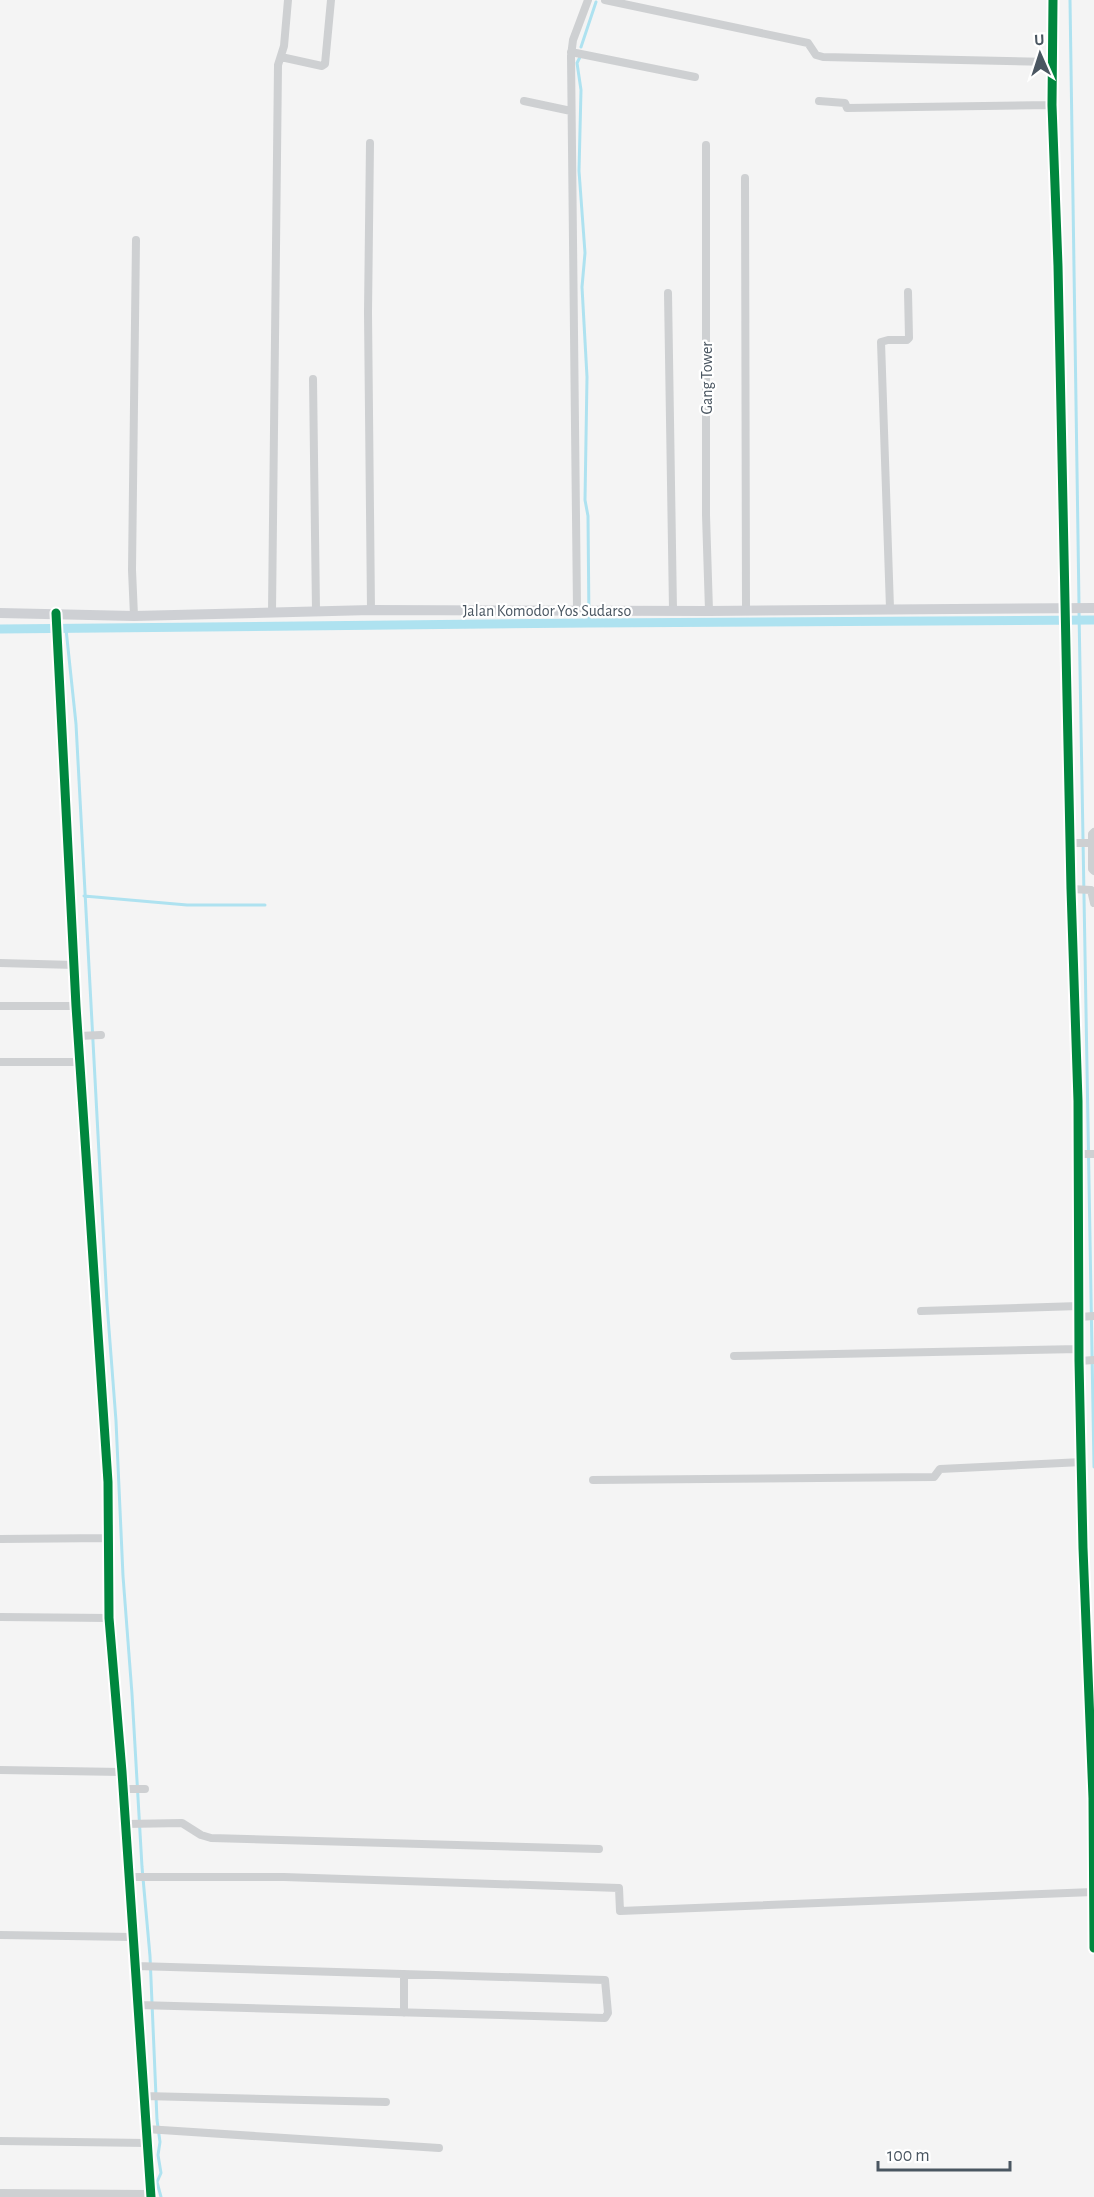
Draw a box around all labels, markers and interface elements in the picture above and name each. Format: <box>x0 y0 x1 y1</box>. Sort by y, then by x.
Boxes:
north arrow <box>1010 24 1070 84</box>
text: U <box>1034 32 1045 48</box>
street label: Gang Tower <box>699 341 715 414</box>
street label: Jalan Komodor Yos Sudarso <box>463 603 631 619</box>
scale bar <box>878 2134 1010 2172</box>
text: 100 m <box>887 2147 930 2165</box>

